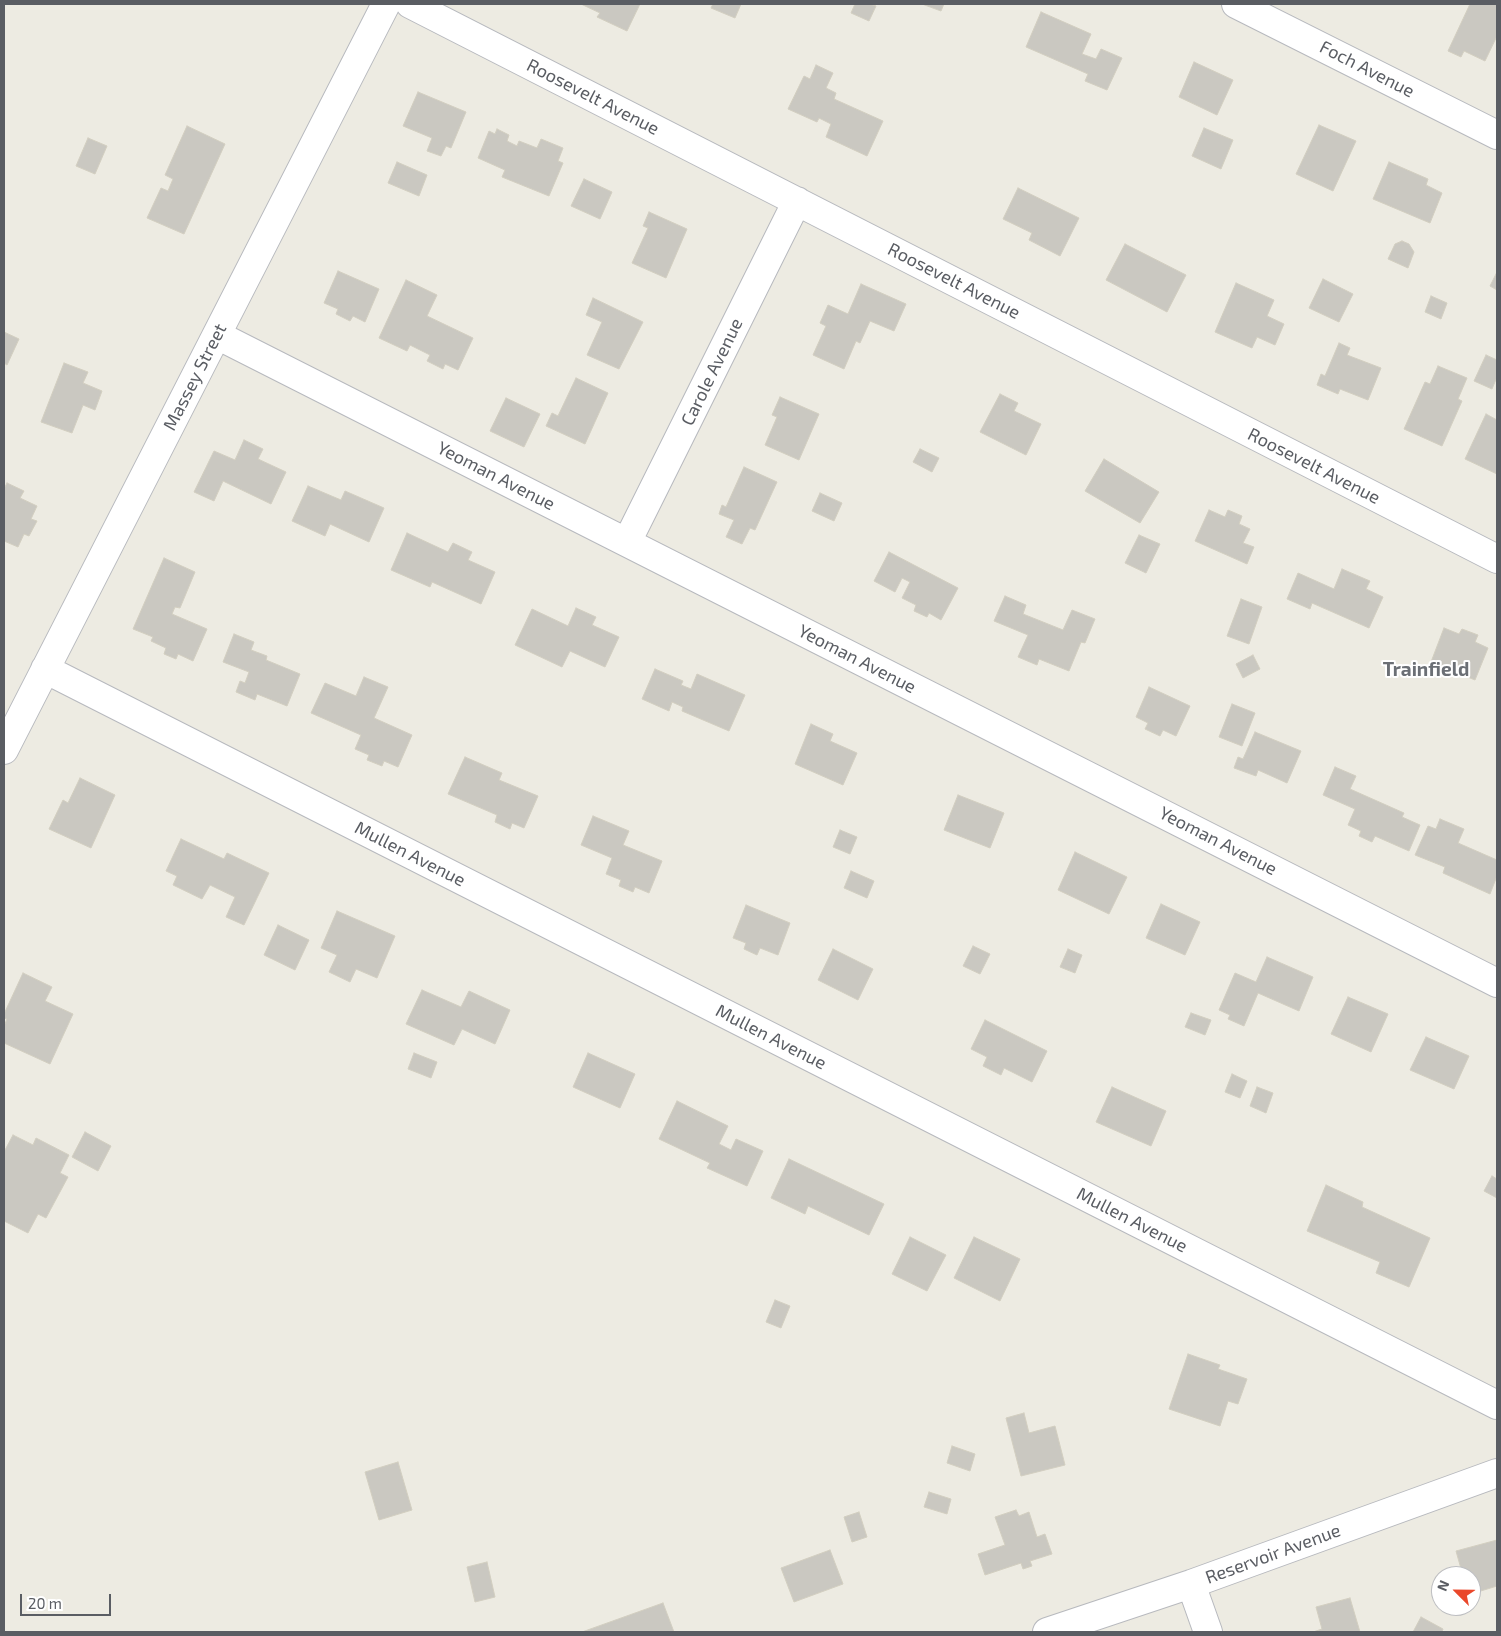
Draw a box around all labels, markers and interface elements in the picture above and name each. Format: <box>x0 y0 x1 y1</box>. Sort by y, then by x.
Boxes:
street label: Foch Avenue <box>1316 36 1418 102</box>
street label: Roosevelt Avenue <box>523 54 663 140</box>
street label: Roosevelt Avenue <box>884 238 1024 324</box>
street label: Carole Avenue <box>677 315 747 429</box>
street label: Massey Street <box>159 320 231 434</box>
street label: Roosevelt Avenue <box>1244 423 1384 509</box>
street label: Yeoman Avenue <box>433 437 559 515</box>
street label: Yeoman Avenue <box>794 620 920 698</box>
district label: Trainfield <box>1383 659 1469 681</box>
street label: Yeoman Avenue <box>1155 802 1281 880</box>
street label: Mullen Avenue <box>351 817 469 891</box>
street label: Mullen Avenue <box>712 1000 830 1074</box>
street label: Mullen Avenue <box>1073 1183 1191 1257</box>
street label: Reservoir Avenue <box>1202 1519 1344 1589</box>
north arrow <box>1431 1566 1481 1616</box>
text: N <box>1433 1577 1452 1593</box>
scale bar <box>22 1584 114 1616</box>
text: 20 m <box>28 1594 62 1612</box>

